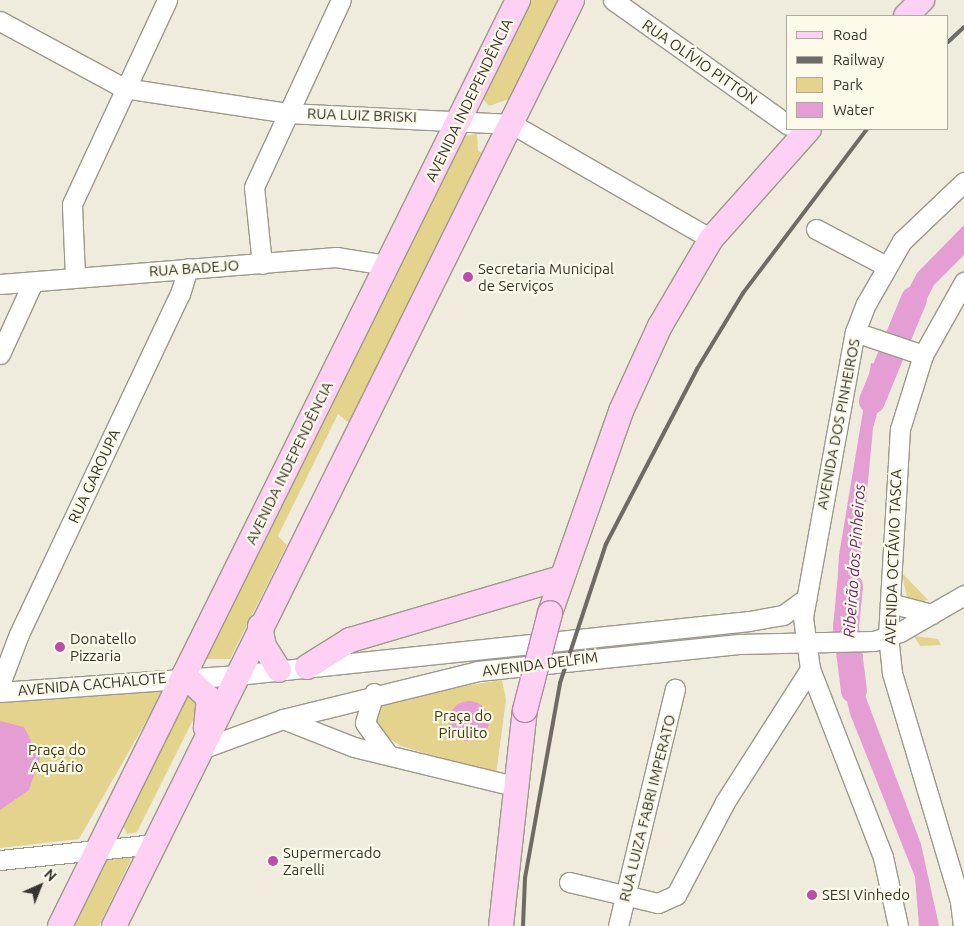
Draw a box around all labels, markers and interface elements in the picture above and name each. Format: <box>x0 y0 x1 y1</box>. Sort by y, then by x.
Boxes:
legend <box>786 15 949 130</box>
street label: AVENIDA INDEPENDÊNCIA <box>422 16 516 184</box>
street label: RUA OLÍVIO PITTON <box>639 16 761 108</box>
text: Road <box>833 26 868 43</box>
text: Railway <box>833 51 884 68</box>
text: Park <box>833 76 863 93</box>
text: Water <box>833 101 874 118</box>
street label: RUA LUIZ BRISKI <box>307 104 417 126</box>
street label: RUA BADEJO <box>148 256 240 280</box>
place label: Secretaria Municipal de Serviços <box>478 259 614 294</box>
marker: Secretaria Municipal de Serviços <box>462 271 474 283</box>
street label: AVENIDA DOS PINHEIROS <box>813 337 863 511</box>
street label: AVENIDA INDEPENDÊNCIA <box>242 379 336 547</box>
street label: RUA GAROUPA <box>64 426 124 526</box>
street label: AVENIDA OCTÁVIO TASCA <box>881 469 905 645</box>
water label: Ribeirão dos Pinheiros <box>839 483 869 639</box>
place label: Donatello Pizzaria <box>70 629 136 664</box>
marker: Donatello Pizzaria <box>54 641 66 653</box>
street label: AVENIDA DELFIM <box>481 648 599 680</box>
street label: AVENIDA CACHALOTE <box>17 669 167 699</box>
park label: Praça do Pirulito <box>434 706 492 741</box>
street label: RUA LUIZA FABRI IMPERATO <box>615 713 679 903</box>
park label: Praça do Aquário <box>28 740 86 775</box>
place label: Supermercado Zarelli <box>283 843 381 878</box>
marker: Supermercado Zarelli <box>267 855 279 867</box>
north arrow <box>15 861 65 911</box>
text: N <box>41 866 60 885</box>
place label: SESI Vinhedo <box>822 886 910 904</box>
marker: SESI Vinhedo <box>806 889 818 901</box>

